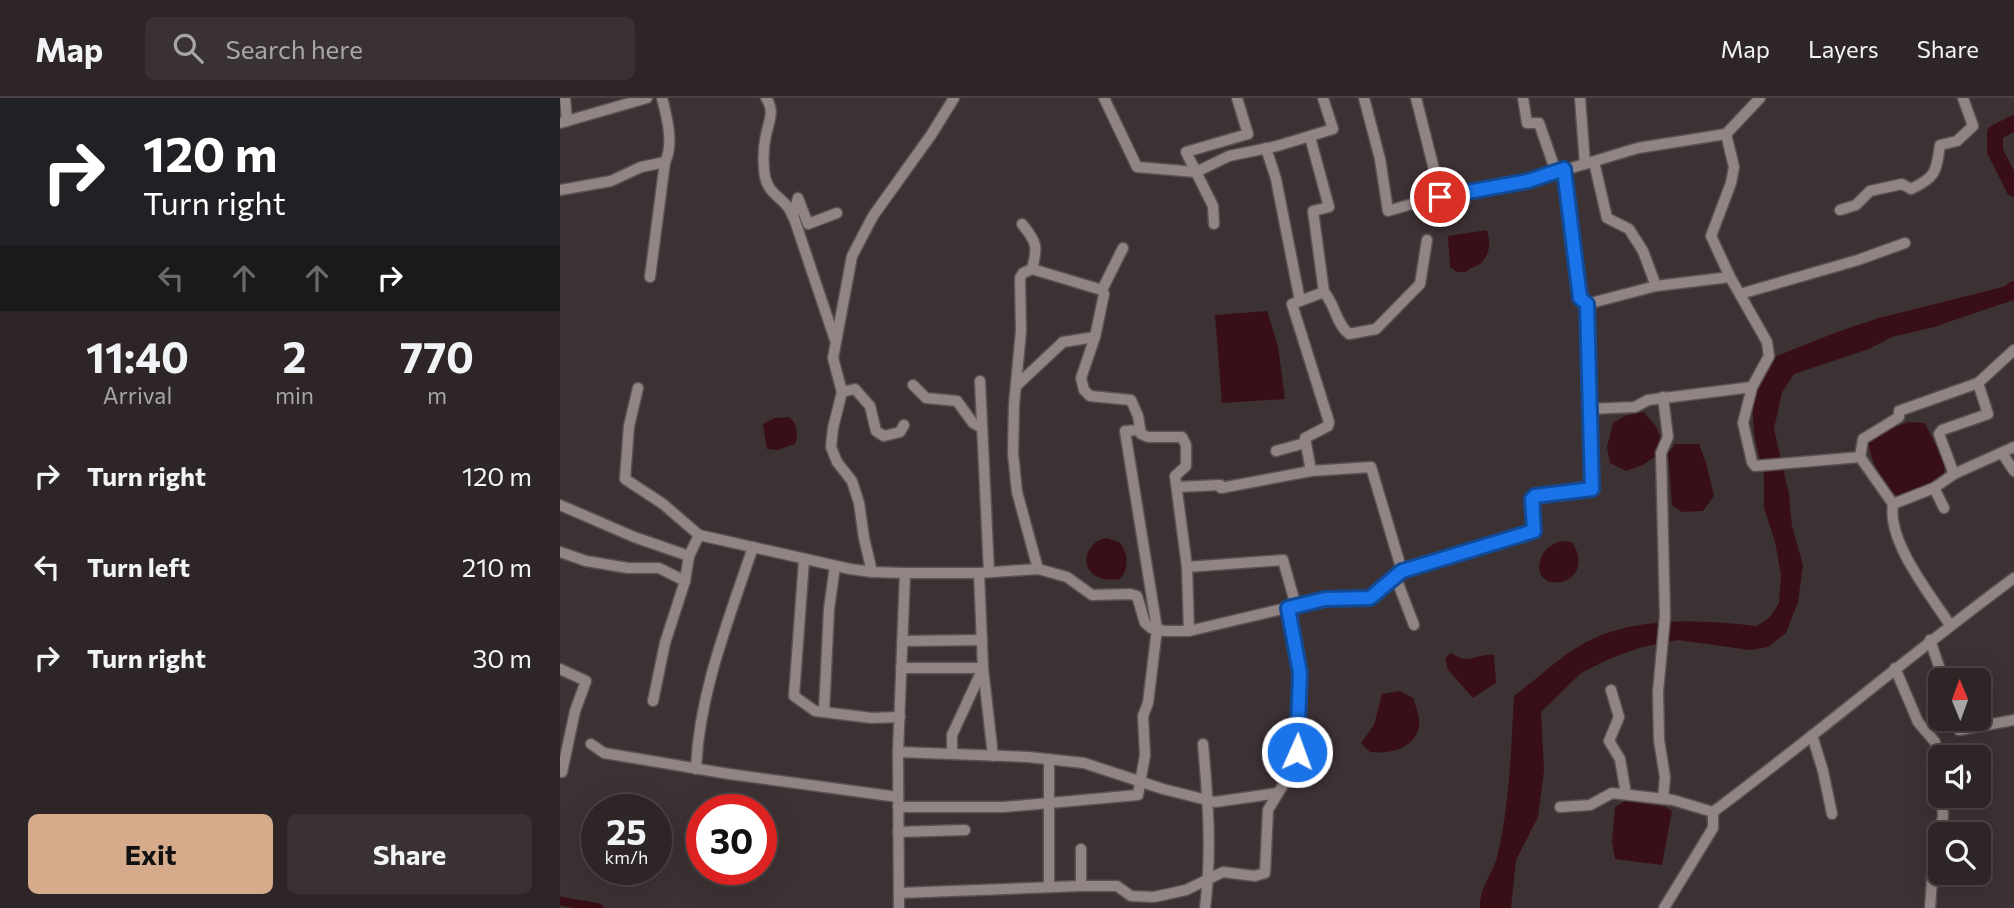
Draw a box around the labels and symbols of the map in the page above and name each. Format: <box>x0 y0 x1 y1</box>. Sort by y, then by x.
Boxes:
pin <box>1410 167 1470 227</box>
north arrow <box>1928 668 1992 732</box>
position arrow <box>1260 715 1334 789</box>
speed limit sign: 30 <box>686 794 777 885</box>

